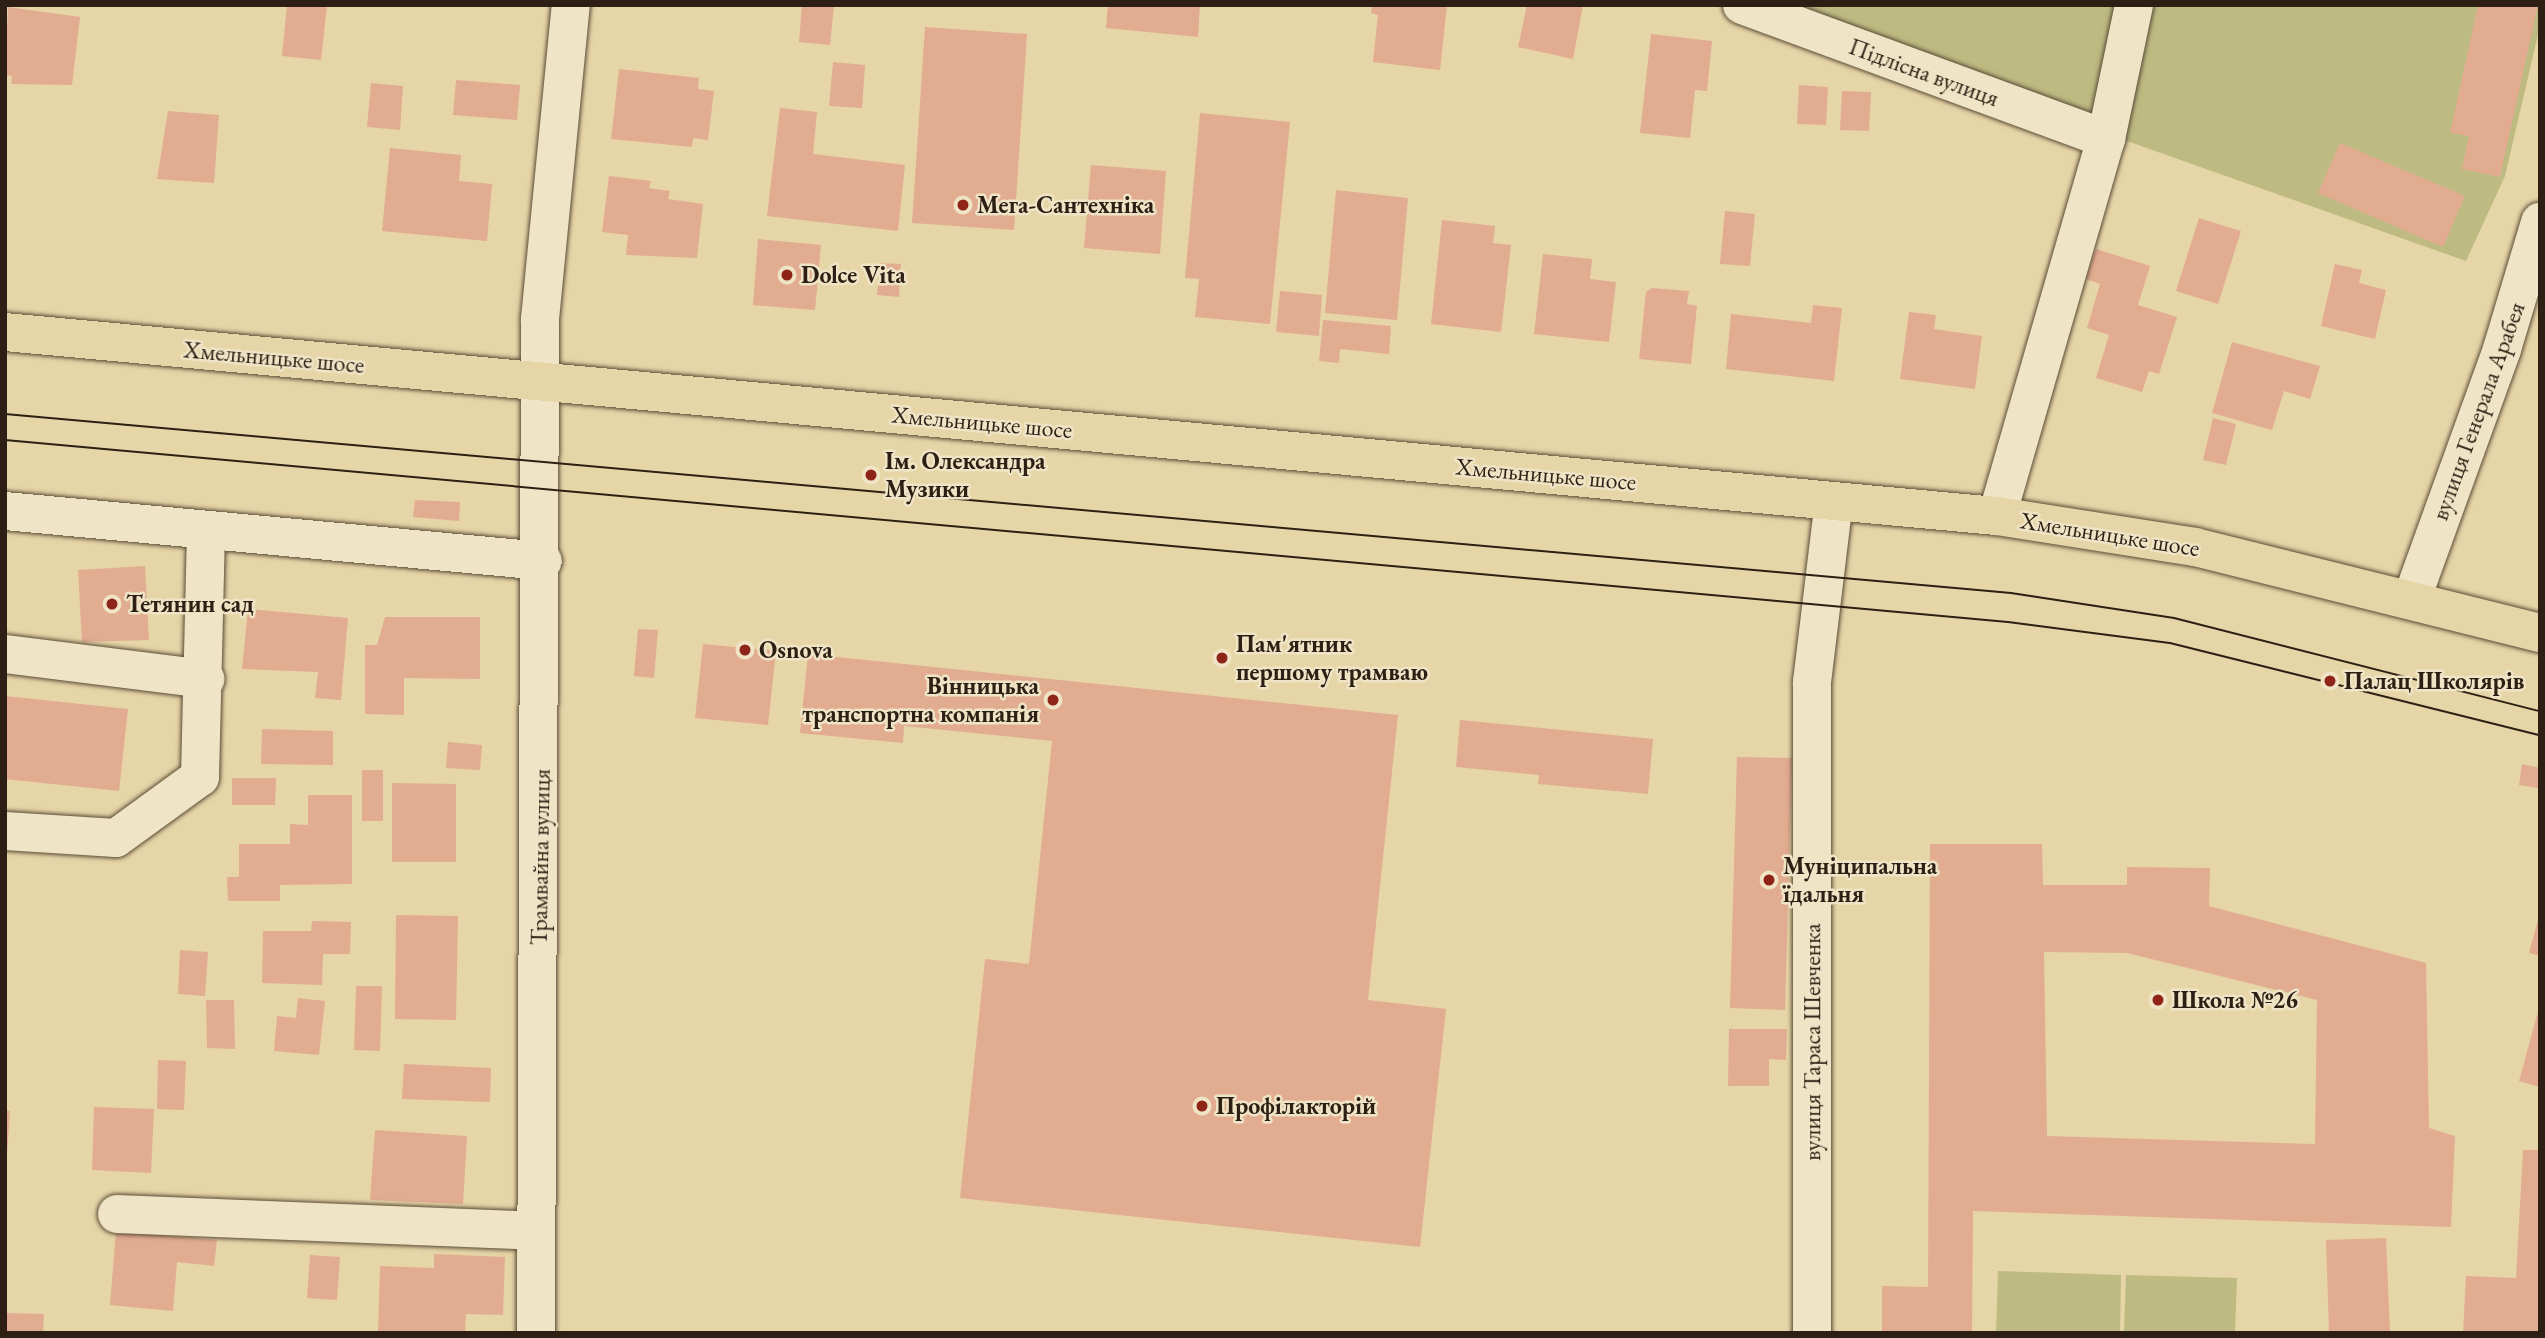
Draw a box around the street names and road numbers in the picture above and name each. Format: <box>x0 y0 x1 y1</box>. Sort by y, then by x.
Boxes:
street label: Підлісна вулиця <box>1845 32 2003 112</box>
street label: вулиця Генерала Арабея <box>2425 298 2531 524</box>
street label: Хмельницьке шосе <box>182 335 366 379</box>
street label: Хмельницьке шосе <box>890 400 1074 444</box>
street label: Хмельницьке шосе <box>1454 452 1638 496</box>
street label: Хмельницьке шосе <box>2018 506 2202 562</box>
street label: Трамвайна вулиця <box>524 768 556 946</box>
street label: вулиця Тараса Шевченка <box>1798 923 1826 1161</box>

